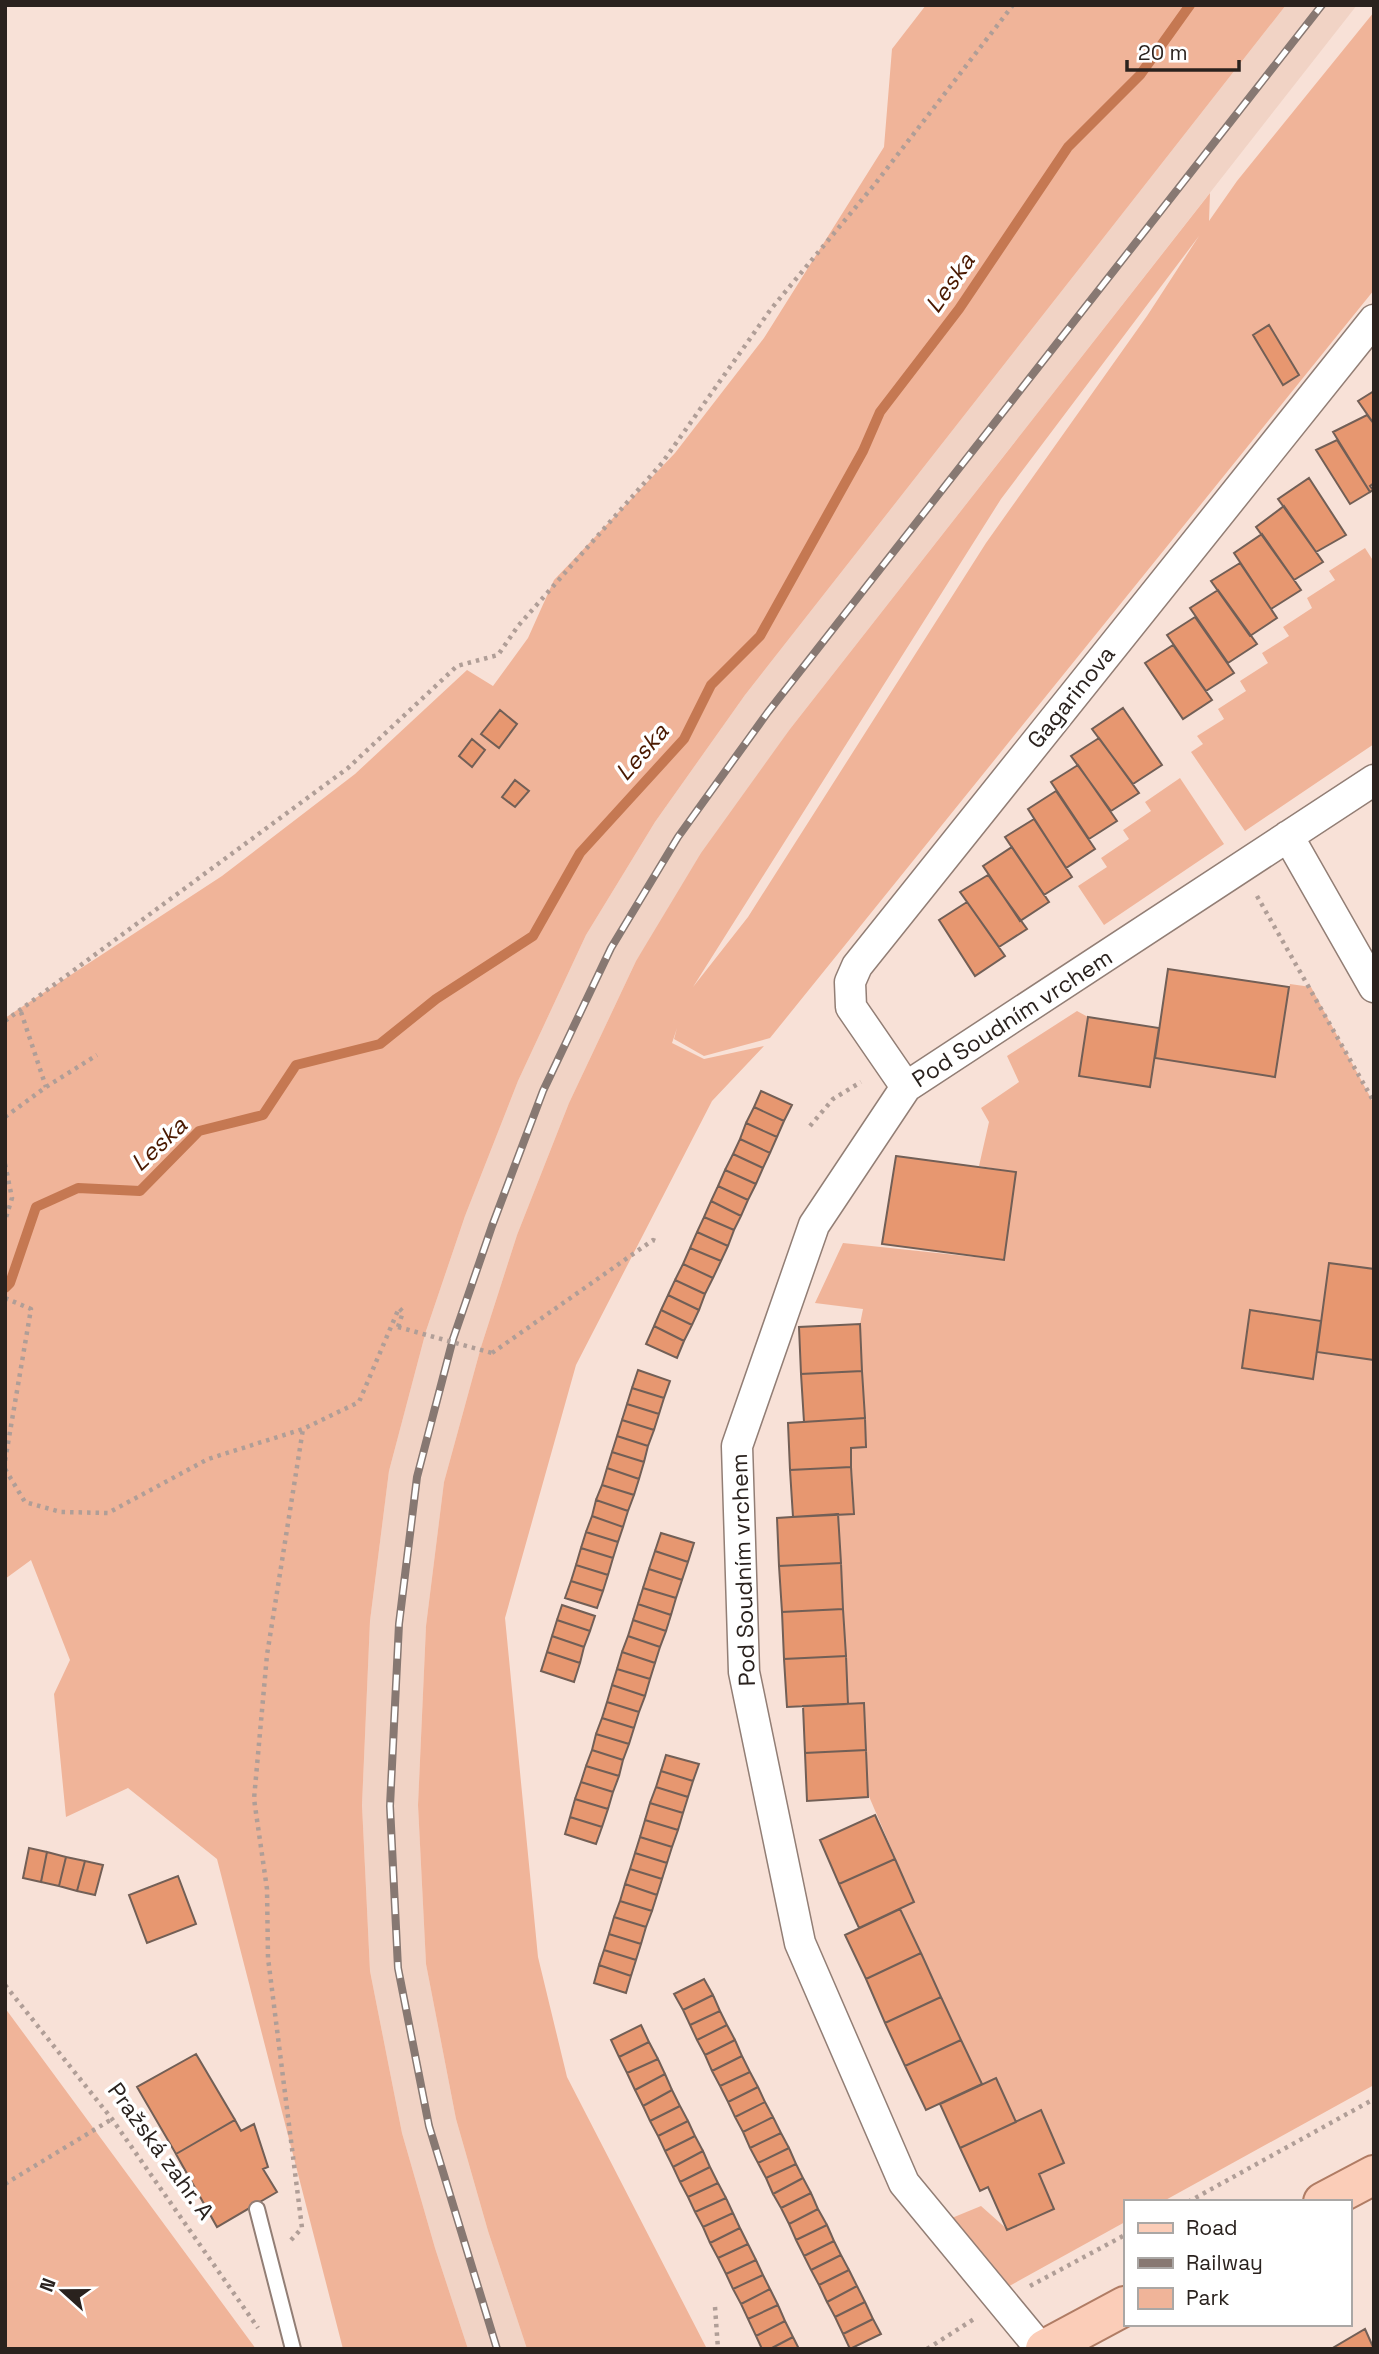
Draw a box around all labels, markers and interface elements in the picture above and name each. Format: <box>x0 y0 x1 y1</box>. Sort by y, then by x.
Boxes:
scale bar <box>1127 28 1239 72</box>
text: 20 m <box>1138 39 1188 66</box>
water label: Leska <box>918 247 981 319</box>
street label: Gagarinova <box>1020 640 1122 754</box>
water label: Leska <box>608 716 675 787</box>
street label: Pod Soudním vrchem <box>906 942 1118 1094</box>
water label: Leska <box>124 1110 194 1178</box>
street label: Pod Soudním vrchem <box>724 1453 762 1687</box>
street label: Pražská zahr. A <box>101 2077 221 2225</box>
legend <box>1124 2200 1351 2326</box>
text: Road <box>1186 2214 1238 2241</box>
text: Railway <box>1186 2249 1263 2276</box>
north arrow <box>28 2256 98 2326</box>
text: N <box>34 2275 62 2296</box>
text: Park <box>1186 2284 1230 2311</box>

